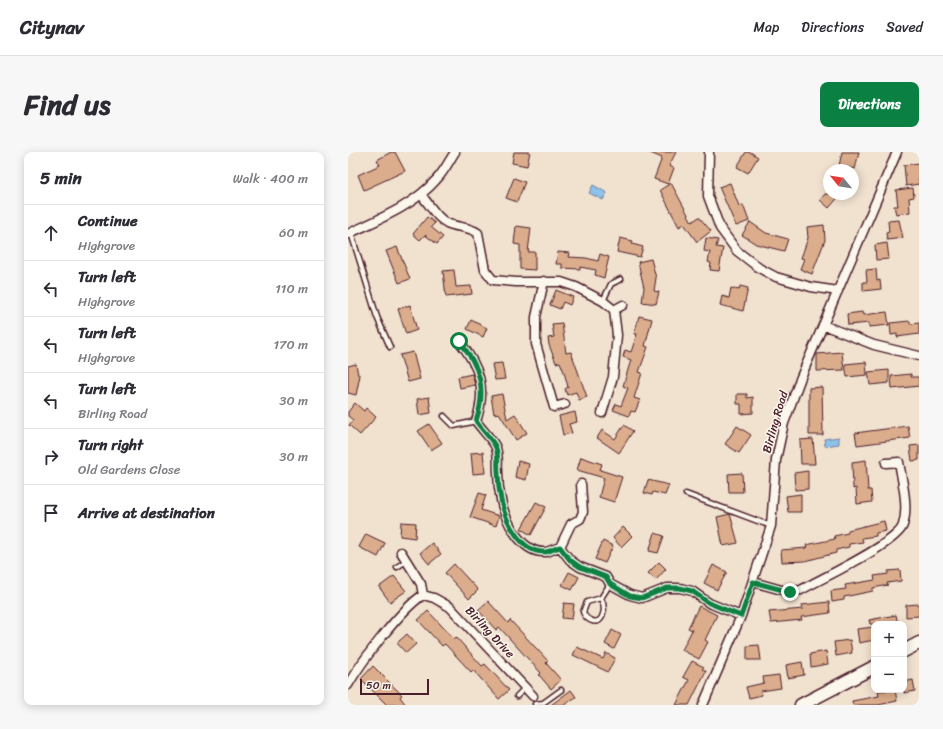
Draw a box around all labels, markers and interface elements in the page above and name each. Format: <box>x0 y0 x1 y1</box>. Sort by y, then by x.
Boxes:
text: Citynav <box>20 11 84 44</box>
text: Map <box>753 15 779 40</box>
text: Directions <box>801 15 864 40</box>
text: Saved <box>886 15 923 40</box>
text: Find us <box>24 80 111 129</box>
button: Directions <box>820 82 919 127</box>
text: 5 min <box>40 163 82 193</box>
north arrow <box>823 164 859 200</box>
text: Walk · 400 m <box>233 167 308 190</box>
text: Continue <box>78 208 138 234</box>
text: 60 m <box>279 221 308 244</box>
icon: ahead <box>40 222 62 244</box>
text: Highgrove <box>78 234 135 257</box>
text: Turn left <box>78 264 136 290</box>
text: 110 m <box>275 277 308 300</box>
icon: left <box>40 278 62 300</box>
text: Highgrove <box>78 290 135 313</box>
text: Turn left <box>78 320 136 346</box>
route start <box>450 332 468 350</box>
text: 170 m <box>273 333 308 356</box>
icon: left <box>40 334 62 356</box>
text: Highgrove <box>78 346 135 369</box>
text: Turn left <box>78 376 136 402</box>
street label: Birling Road <box>756 388 795 456</box>
text: 30 m <box>279 389 308 412</box>
icon: left <box>40 390 62 412</box>
text: Birling Road <box>78 402 147 425</box>
text: Turn right <box>78 432 143 458</box>
text: 30 m <box>279 445 308 468</box>
icon: right <box>40 446 62 468</box>
text: Old Gardens Close <box>78 458 180 481</box>
text: Arrive at destination <box>78 500 215 526</box>
icon: arrive <box>40 502 62 524</box>
route end <box>781 583 799 601</box>
street label: Birling Drive <box>460 601 520 663</box>
map controls <box>871 621 907 693</box>
button: + <box>871 621 907 657</box>
button: − <box>871 657 907 693</box>
text: 50 m <box>366 676 391 695</box>
scale bar <box>360 677 429 696</box>

